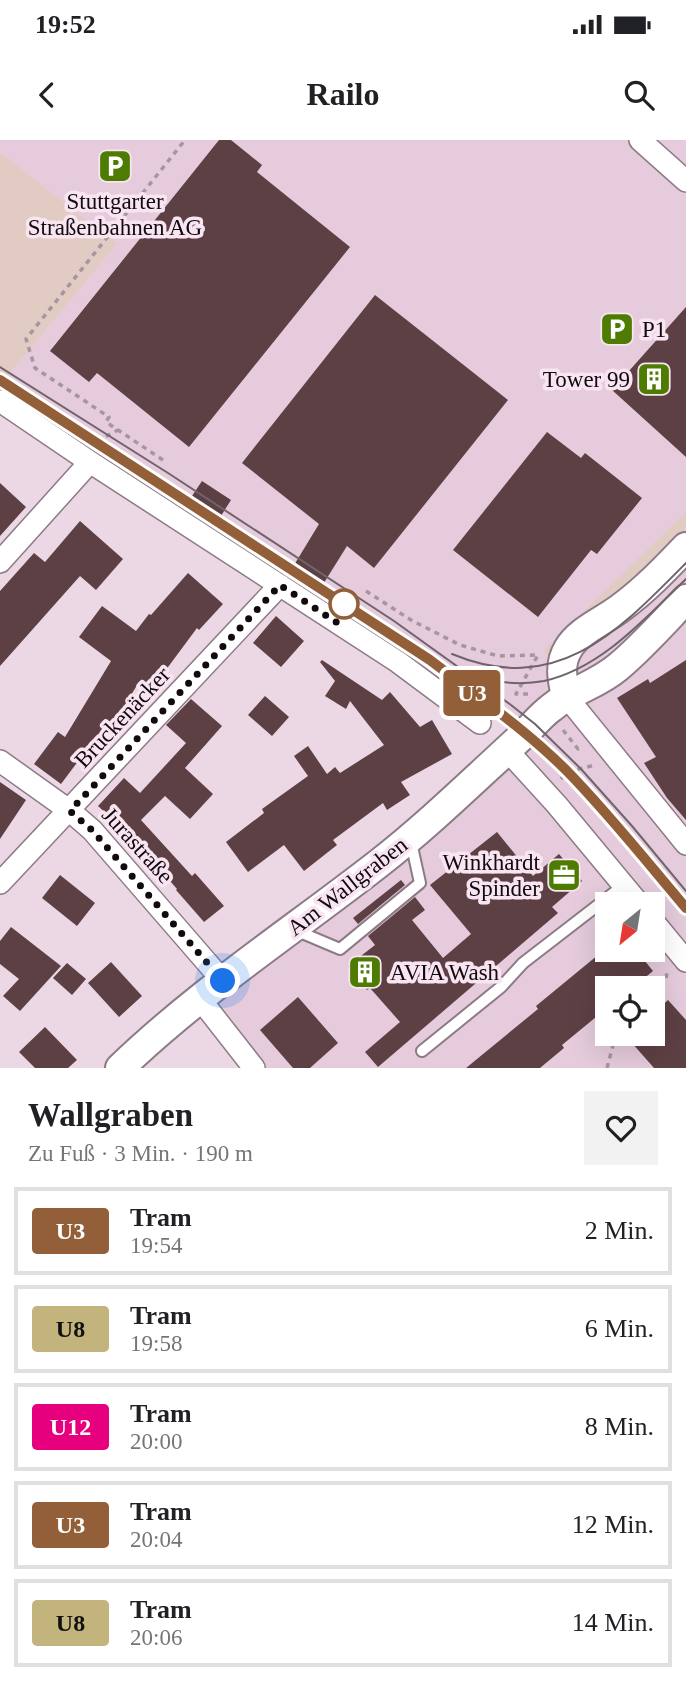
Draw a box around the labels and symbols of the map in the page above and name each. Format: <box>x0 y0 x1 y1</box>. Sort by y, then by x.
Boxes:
parking icon: Stuttgarter Straßenbahnen AG <box>96 147 134 185</box>
place label: Stuttgarter Straßenbahnen AG <box>28 189 202 240</box>
parking icon: P1 <box>598 310 636 348</box>
place label: P1 <box>642 317 666 342</box>
building icon: Tower 99 <box>635 360 673 398</box>
place label: Tower 99 <box>543 367 630 392</box>
unlabelled marker <box>329 589 359 619</box>
street label: Bruckenäcker <box>70 662 175 773</box>
line badge: U3 <box>440 670 504 716</box>
street label: Jurastraße <box>97 802 178 888</box>
street label: Am Wallgraben <box>282 832 413 941</box>
place label: Winkhardt Spinder <box>443 850 541 901</box>
office icon: Winkhardt Spinder <box>545 856 583 894</box>
north arrow <box>595 892 665 962</box>
building icon: AVIA Wash <box>346 953 384 991</box>
place label: AVIA Wash <box>390 960 500 985</box>
your location <box>205 963 240 998</box>

